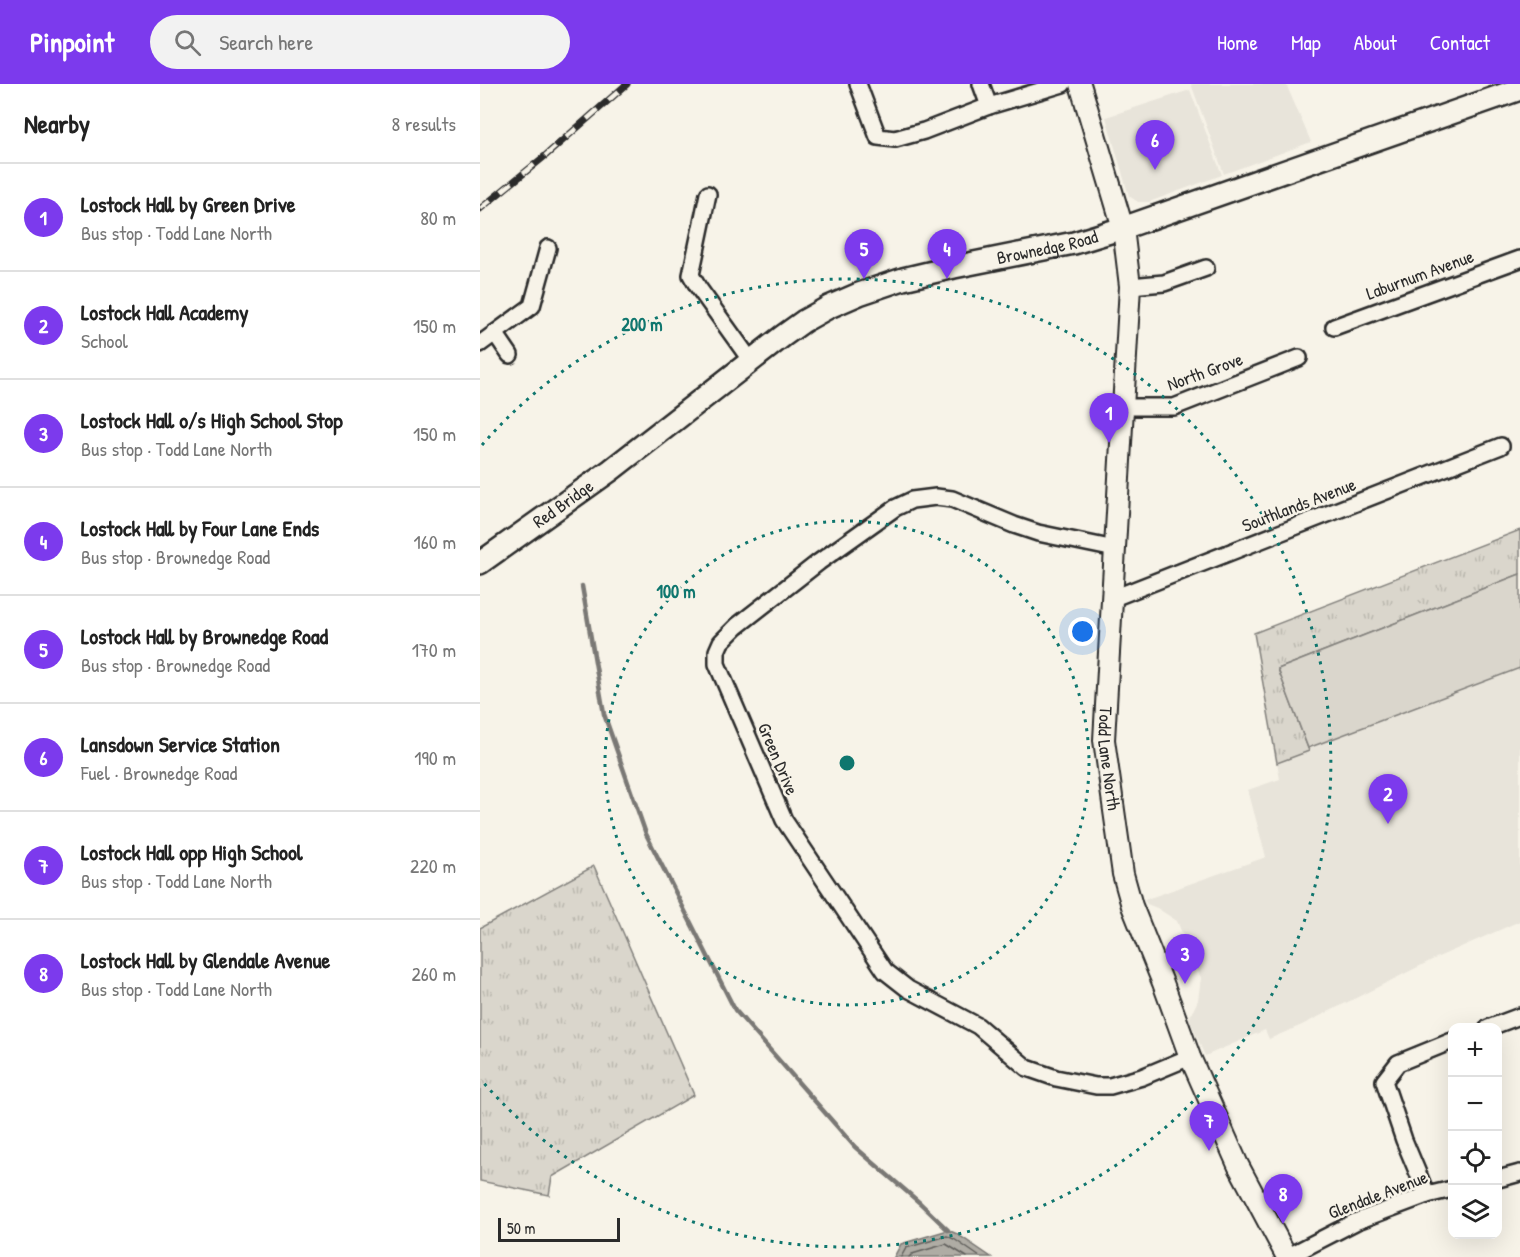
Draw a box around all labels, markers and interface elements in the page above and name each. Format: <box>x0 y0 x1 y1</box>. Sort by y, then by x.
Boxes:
search box <box>150 15 570 69</box>
text: Pinpoint <box>30 23 114 61</box>
icon: search <box>171 26 204 59</box>
text: Search here <box>219 27 313 57</box>
text: Home <box>1217 28 1258 57</box>
text: Map <box>1291 28 1321 57</box>
text: About <box>1354 28 1397 57</box>
text: Contact <box>1430 28 1490 57</box>
text: Nearby <box>24 106 90 141</box>
text: 8 results <box>391 110 456 137</box>
pin: 6 <box>1136 120 1174 170</box>
text: Lostock Hall by Green Drive <box>81 189 296 219</box>
text: 1 <box>40 204 47 231</box>
text: 80 m <box>420 204 456 231</box>
text: Bus stop · Todd Lane North <box>81 219 272 246</box>
street label: Brownedge Road <box>994 223 1101 270</box>
pin: 5 <box>844 230 884 279</box>
pin: 4 <box>928 230 966 279</box>
street label: Laburnum Avenue <box>1363 244 1477 306</box>
text: Lostock Hall Academy <box>81 297 249 327</box>
text: 2 <box>39 312 48 339</box>
text: 150 m <box>413 312 456 339</box>
text: 200 m <box>622 312 662 337</box>
text: School <box>81 327 128 354</box>
street label: North Grove <box>1164 346 1246 397</box>
pin: 1 <box>1090 394 1128 443</box>
text: Lostock Hall o/s High School Stop <box>81 405 343 435</box>
text: 3 <box>39 420 48 447</box>
text: 150 m <box>413 420 456 447</box>
text: Bus stop · Todd Lane North <box>81 435 272 462</box>
street label: Southlands Avenue <box>1238 471 1359 538</box>
street label: Red Bridge <box>528 473 598 534</box>
text: Lostock Hall by Four Lane Ends <box>81 513 319 543</box>
text: 4 <box>40 528 47 555</box>
text: 160 m <box>414 528 456 555</box>
text: Bus stop · Brownedge Road <box>81 543 270 570</box>
text: 100 m <box>656 579 696 604</box>
your location <box>1068 617 1097 646</box>
text: Lostock Hall by Brownedge Road <box>81 621 328 651</box>
text: 5 <box>39 636 48 663</box>
text: 170 m <box>412 636 456 663</box>
text: Bus stop · Brownedge Road <box>81 651 270 678</box>
street label: Todd Lane North <box>1092 706 1127 812</box>
street label: Green Drive <box>752 719 805 799</box>
text: Lansdown Service Station <box>81 729 280 759</box>
text: 6 <box>40 744 47 771</box>
text: 190 m <box>414 744 456 771</box>
centre of rings <box>837 753 857 773</box>
text: Fuel · Brownedge Road <box>81 759 237 786</box>
pin: 2 <box>1368 774 1408 824</box>
text: Lostock Hall opp High School <box>81 837 303 867</box>
text: 7 <box>39 852 48 879</box>
text: 220 m <box>410 852 456 879</box>
text: Bus stop · Todd Lane North <box>81 867 272 894</box>
pin: 3 <box>1166 934 1204 984</box>
text: Lostock Hall by Glendale Avenue <box>81 945 330 975</box>
text: 8 <box>39 960 48 987</box>
text: 260 m <box>412 960 456 987</box>
text: Bus stop · Todd Lane North <box>81 975 272 1002</box>
map controls <box>1448 1023 1502 1239</box>
button: + <box>1448 1023 1502 1077</box>
button: − <box>1448 1077 1502 1131</box>
pin: 7 <box>1190 1102 1228 1151</box>
button: locate <box>1448 1131 1502 1185</box>
street label: Glendale Avenue <box>1325 1164 1431 1225</box>
pin: 8 <box>1264 1174 1302 1224</box>
button: layers <box>1448 1185 1502 1239</box>
scale bar <box>498 1215 620 1242</box>
text: 50 m <box>507 1217 536 1239</box>

